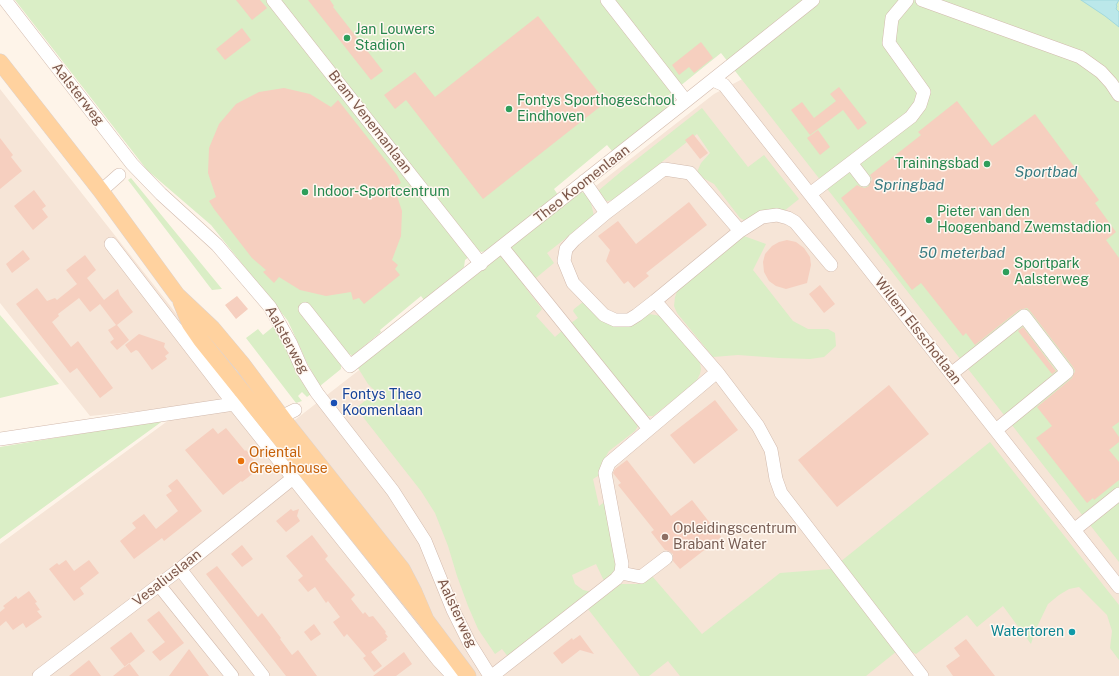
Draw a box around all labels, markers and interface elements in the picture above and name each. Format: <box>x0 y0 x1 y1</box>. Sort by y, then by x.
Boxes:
place label: Jan Louwers Stadion <box>355 22 435 54</box>
marker: Jan Louwers Stadion <box>342 33 352 43</box>
street label: Aalsterweg <box>48 59 108 129</box>
street label: Bram Venemanlaan <box>325 67 415 177</box>
place label: Fontys Sporthogeschool Eindhoven <box>517 93 675 126</box>
marker: Fontys Sporthogeschool Eindhoven <box>504 104 514 114</box>
street label: Theo Koomenlaan <box>531 142 633 226</box>
place label: Trainingsbad <box>895 156 979 172</box>
marker: Trainingsbad <box>982 159 992 169</box>
water label: Sportbad <box>1015 163 1077 181</box>
water label: Springbad <box>874 176 944 194</box>
place label: Indoor-Sportcentrum <box>313 184 450 200</box>
marker: Indoor-Sportcentrum <box>300 187 310 197</box>
place label: Pieter van den Hoogenband Zwemstadion <box>937 204 1111 236</box>
marker: Pieter van den Hoogenband Zwemstadion <box>924 215 934 225</box>
water label: 50 meterbad <box>919 244 1005 262</box>
place label: Sportpark Aalsterweg <box>1014 256 1089 288</box>
marker: Sportpark Aalsterweg <box>1001 267 1011 277</box>
street label: Willem Elsschotlaan <box>871 274 965 388</box>
street label: Aalsterweg <box>262 303 312 377</box>
place label: Fontys Theo Koomenlaan <box>342 387 423 420</box>
marker: Fontys Theo Koomenlaan <box>329 398 339 408</box>
place label: Oriental Greenhouse <box>249 445 328 478</box>
marker: Oriental Greenhouse <box>236 456 246 466</box>
place label: Opleidingscentrum Brabant Water <box>673 521 797 554</box>
marker: Opleidingscentrum Brabant Water <box>660 532 670 542</box>
street label: Vesaliuslaan <box>129 546 205 610</box>
street label: Aalsterweg <box>434 576 480 650</box>
place label: Watertoren <box>991 624 1064 640</box>
marker: Watertoren <box>1067 627 1077 637</box>

